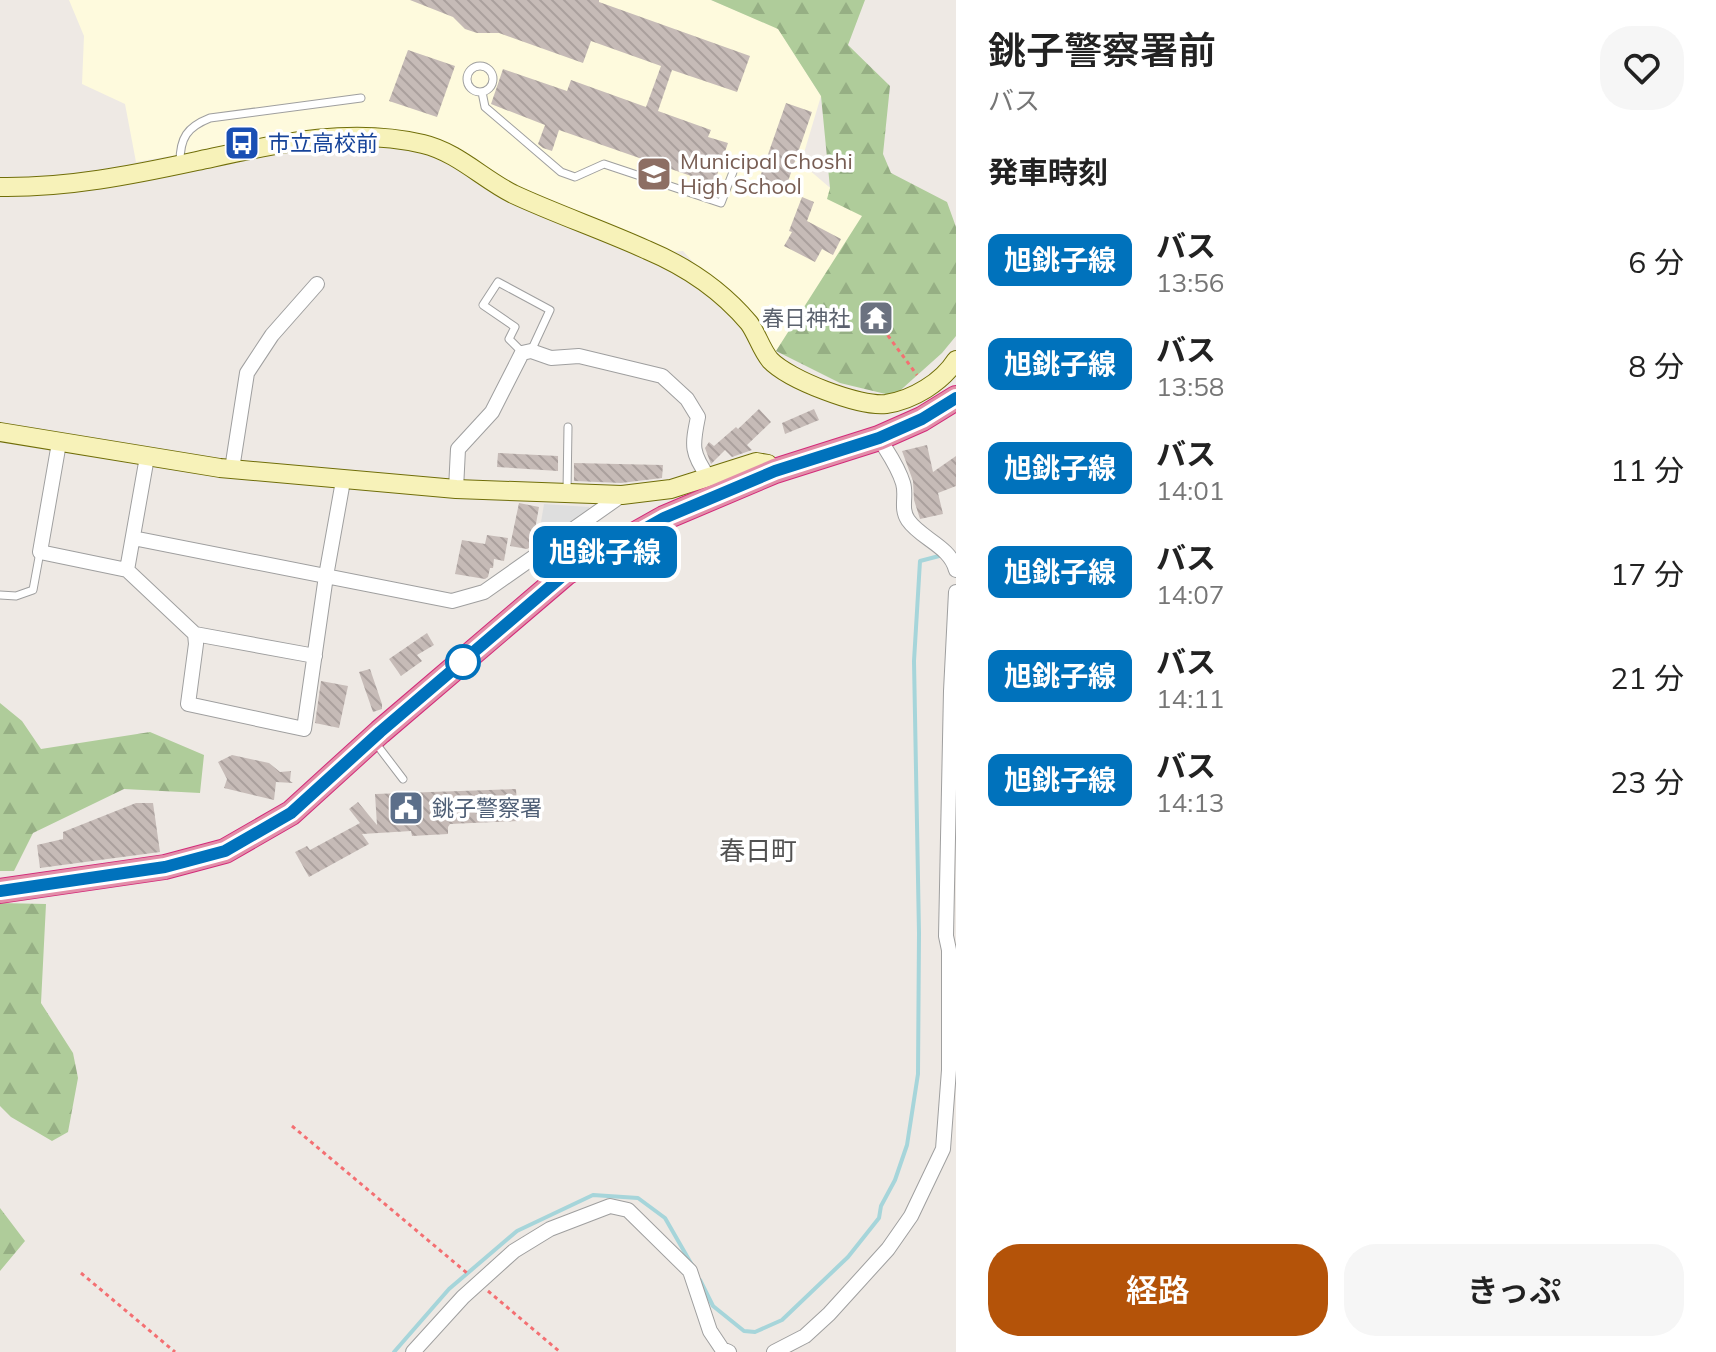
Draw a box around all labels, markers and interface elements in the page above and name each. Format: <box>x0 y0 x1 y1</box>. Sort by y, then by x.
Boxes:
text: 銚子警察署前 <box>988 26 1216 74</box>
button: heart <box>1600 26 1684 110</box>
text: バス <box>988 84 1040 117</box>
bus stop icon: 市立高校前 <box>223 124 261 162</box>
place label: 市立高校前 <box>268 129 378 157</box>
place label: Municipal Choshi High School <box>680 147 853 200</box>
text: 発車時刻 <box>988 153 1108 191</box>
school or university icon: Municipal Choshi High School <box>635 155 673 193</box>
text: バス <box>1156 227 1216 265</box>
text: 旭銚子線 <box>1004 242 1116 277</box>
text: 6 分 <box>1628 243 1684 281</box>
text: 13:56 <box>1156 266 1224 299</box>
temple icon: 春日神社 <box>857 299 895 337</box>
place label: 春日神社 <box>762 304 850 332</box>
text: バス <box>1156 331 1216 369</box>
text: 旭銚子線 <box>1004 346 1116 381</box>
text: 8 分 <box>1628 347 1684 385</box>
text: 13:58 <box>1156 370 1224 403</box>
text: バス <box>1156 435 1216 473</box>
text: 旭銚子線 <box>1004 450 1116 485</box>
text: 11 分 <box>1610 451 1684 489</box>
text: 14:01 <box>1156 474 1224 507</box>
line badge: 旭銚子線 <box>549 526 661 578</box>
text: 旭銚子線 <box>549 534 661 569</box>
text: バス <box>1156 539 1216 577</box>
text: 旭銚子線 <box>1004 554 1116 589</box>
text: 17 分 <box>1610 555 1684 593</box>
text: 14:07 <box>1156 578 1224 611</box>
text: バス <box>1156 643 1216 681</box>
unlabelled marker <box>446 645 480 679</box>
text: 旭銚子線 <box>1004 658 1116 693</box>
text: 21 分 <box>1610 659 1684 697</box>
text: 14:11 <box>1156 682 1224 715</box>
text: バス <box>1156 747 1216 785</box>
text: 旭銚子線 <box>1004 762 1116 797</box>
text: 23 分 <box>1610 763 1684 801</box>
text: 14:13 <box>1156 786 1224 819</box>
public building icon: 銚子警察署 <box>387 789 425 827</box>
place label: 銚子警察署 <box>432 794 542 822</box>
district label: 春日町 <box>719 834 797 867</box>
button: 経路 <box>988 1244 1328 1336</box>
button: きっぷ <box>1344 1244 1684 1336</box>

